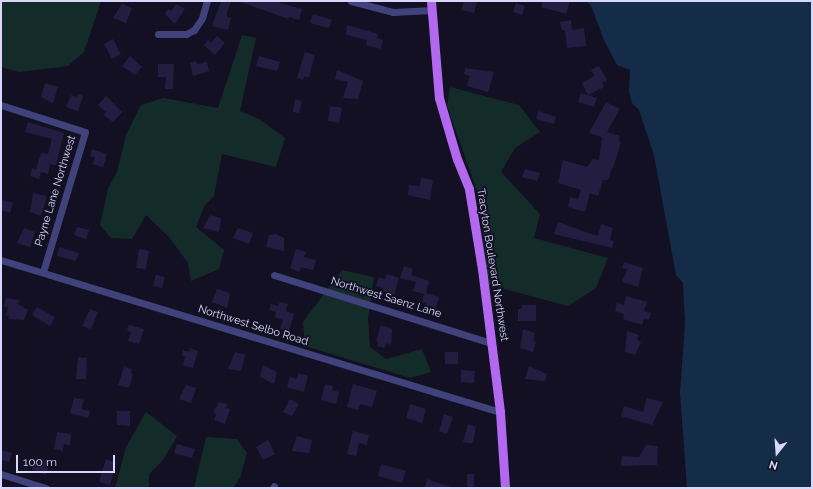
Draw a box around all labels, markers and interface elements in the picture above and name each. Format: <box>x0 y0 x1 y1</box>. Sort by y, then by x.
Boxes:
street label: Payne Lane Northwest <box>33 134 79 248</box>
street label: Tracyton Boulevard Northwest <box>473 188 511 342</box>
street label: Northwest Saenz Lane <box>329 275 443 321</box>
street label: Northwest Selbo Road <box>196 303 310 349</box>
north arrow <box>757 433 797 473</box>
scale bar <box>18 447 117 473</box>
text: 100 m <box>23 455 57 469</box>
text: N <box>767 458 779 472</box>

